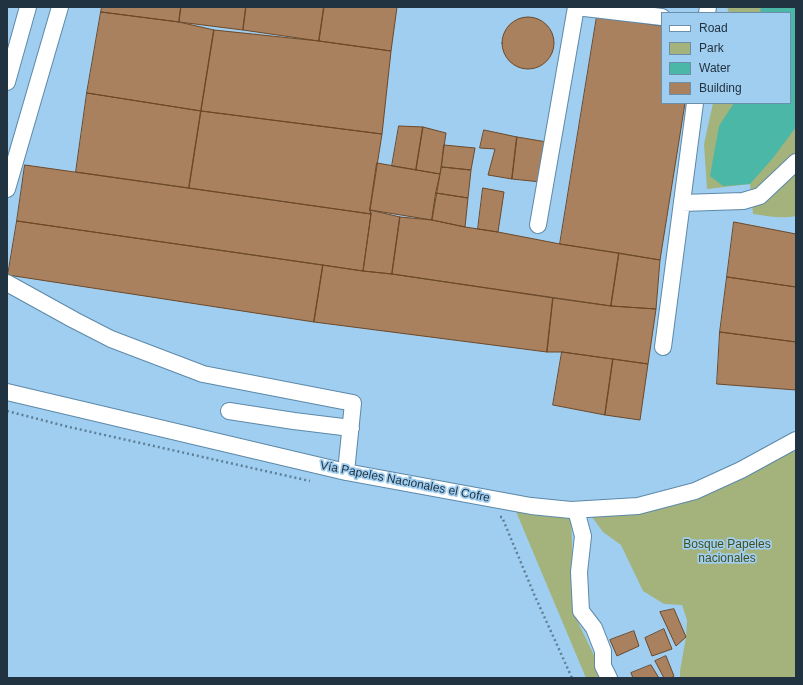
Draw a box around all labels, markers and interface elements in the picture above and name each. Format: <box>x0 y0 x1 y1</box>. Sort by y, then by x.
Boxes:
legend <box>661 12 791 104</box>
text: Road <box>699 21 728 35</box>
text: Park <box>699 41 724 55</box>
text: Water <box>699 61 731 75</box>
text: Building <box>699 81 742 95</box>
street label: Vía Papeles Nacionales el Cofre <box>319 458 491 506</box>
park label: Bosque Papeles nacionales <box>683 538 771 566</box>

